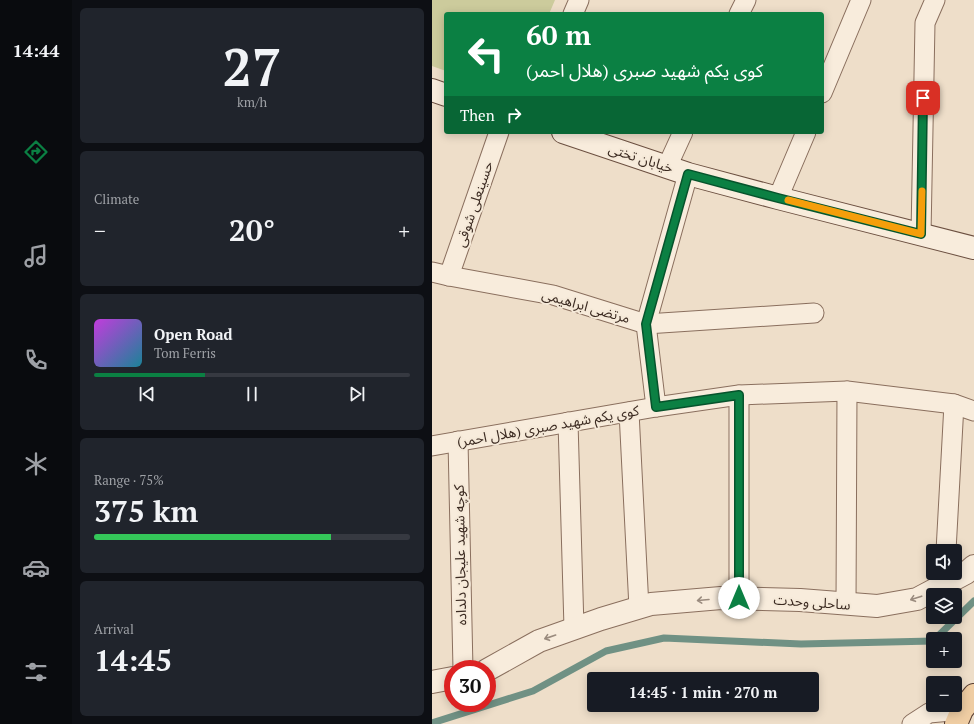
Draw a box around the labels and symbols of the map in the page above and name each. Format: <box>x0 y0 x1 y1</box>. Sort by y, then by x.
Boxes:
pin <box>906 81 940 115</box>
street label: خیابان تختی <box>606 138 676 177</box>
street label: حسینعلی شوقی <box>450 158 497 249</box>
street label: مرتضی ابراهیمی <box>540 284 632 327</box>
street label: کوی یکم شهید صبری (هلال احمر) <box>455 400 641 453</box>
street label: کوچه شهید علیجان دلداده <box>449 484 471 626</box>
position arrow <box>718 577 760 619</box>
street label: ساحلی وحدت <box>773 589 851 614</box>
one-way arrow <box>909 595 922 602</box>
one-way arrow <box>697 596 710 603</box>
one-way arrow <box>545 633 557 641</box>
speed limit sign: 30 <box>444 660 496 712</box>

